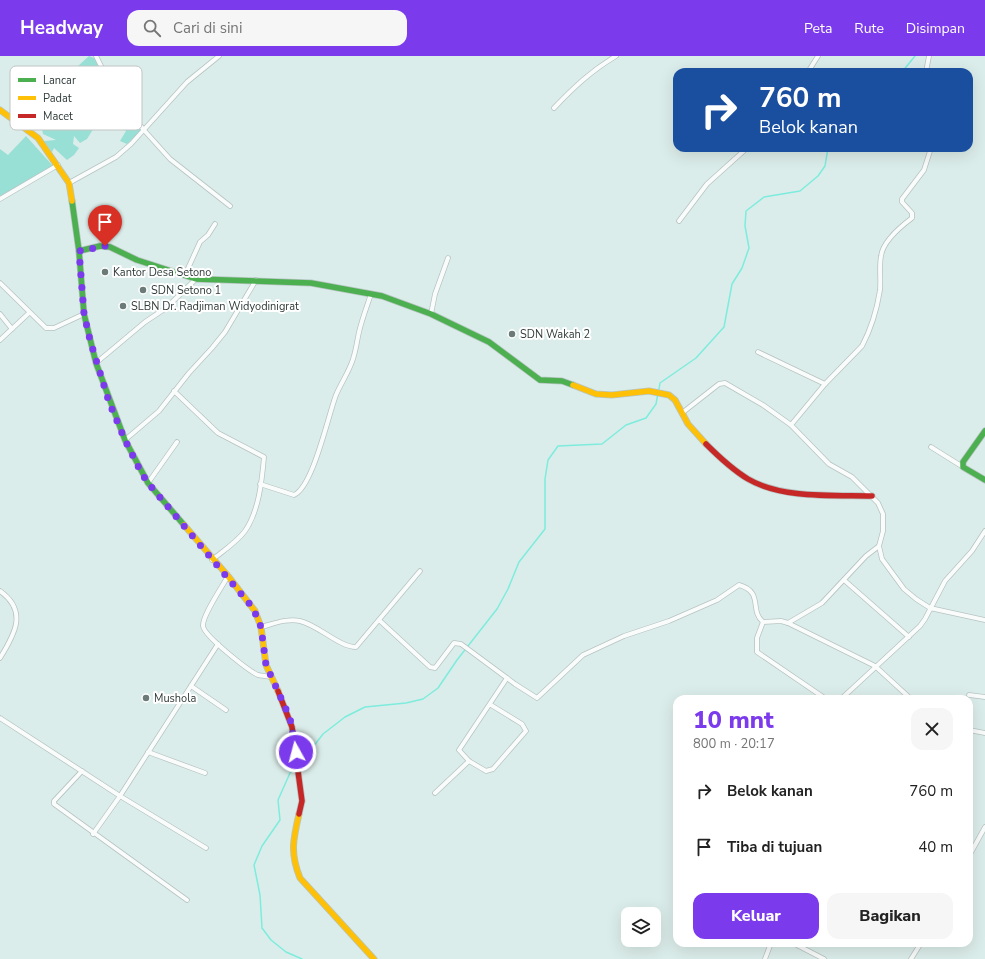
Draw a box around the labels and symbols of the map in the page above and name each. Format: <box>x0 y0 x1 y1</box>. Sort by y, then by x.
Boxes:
legend <box>10 66 142 130</box>
text: Lancar <box>43 73 76 88</box>
text: Padat <box>43 91 72 106</box>
text: Macet <box>43 109 73 124</box>
pin <box>88 205 122 246</box>
place label: Kantor Desa Setono <box>113 265 211 280</box>
marker: Kantor Desa Setono <box>100 267 110 277</box>
place label: SDN Setono 1 <box>151 283 221 298</box>
marker: SDN Setono 1 <box>138 285 148 295</box>
place label: SLBN Dr. Radjiman Widyodinigrat <box>131 299 299 314</box>
marker: SLBN Dr. Radjiman Widyodinigrat <box>118 301 128 311</box>
place label: SDN Wakah 2 <box>520 327 590 342</box>
marker: SDN Wakah 2 <box>507 329 517 339</box>
place label: Mushola <box>154 691 196 706</box>
marker: Mushola <box>141 693 151 703</box>
position arrow <box>275 731 317 773</box>

